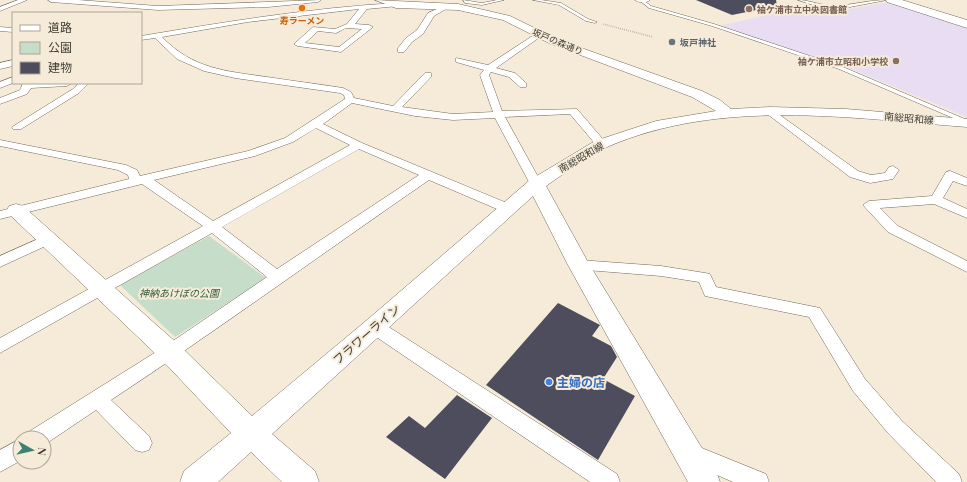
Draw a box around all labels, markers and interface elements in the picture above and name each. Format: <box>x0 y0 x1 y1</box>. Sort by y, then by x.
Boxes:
marker: 寿ラーメン <box>297 3 307 13</box>
place label: 袖ケ浦市立中央図書館 <box>756 3 847 15</box>
marker: 袖ケ浦市立中央図書館 <box>744 4 754 14</box>
legend <box>12 12 142 84</box>
place label: 寿ラーメン <box>280 14 324 26</box>
text: 道路 <box>48 19 72 35</box>
street label: 坂戸の森通り <box>531 25 585 57</box>
place label: 坂戸神社 <box>679 36 716 48</box>
marker: 坂戸神社 <box>667 37 677 47</box>
text: 公園 <box>48 39 72 55</box>
place label: 袖ケ浦市立昭和小学校 <box>797 55 889 67</box>
marker: 袖ケ浦市立昭和小学校 <box>891 56 901 66</box>
text: 建物 <box>48 59 72 75</box>
street label: 南総昭和線 <box>883 109 935 127</box>
street label: 南総昭和線 <box>556 138 606 176</box>
park label: 神納あけぼの公園 <box>139 286 221 300</box>
street label: フラワーライン <box>329 300 403 368</box>
place label: 主婦の店 <box>557 374 605 390</box>
marker: 主婦の店 <box>544 377 554 387</box>
north arrow <box>12 430 52 470</box>
text: N <box>34 446 50 456</box>

